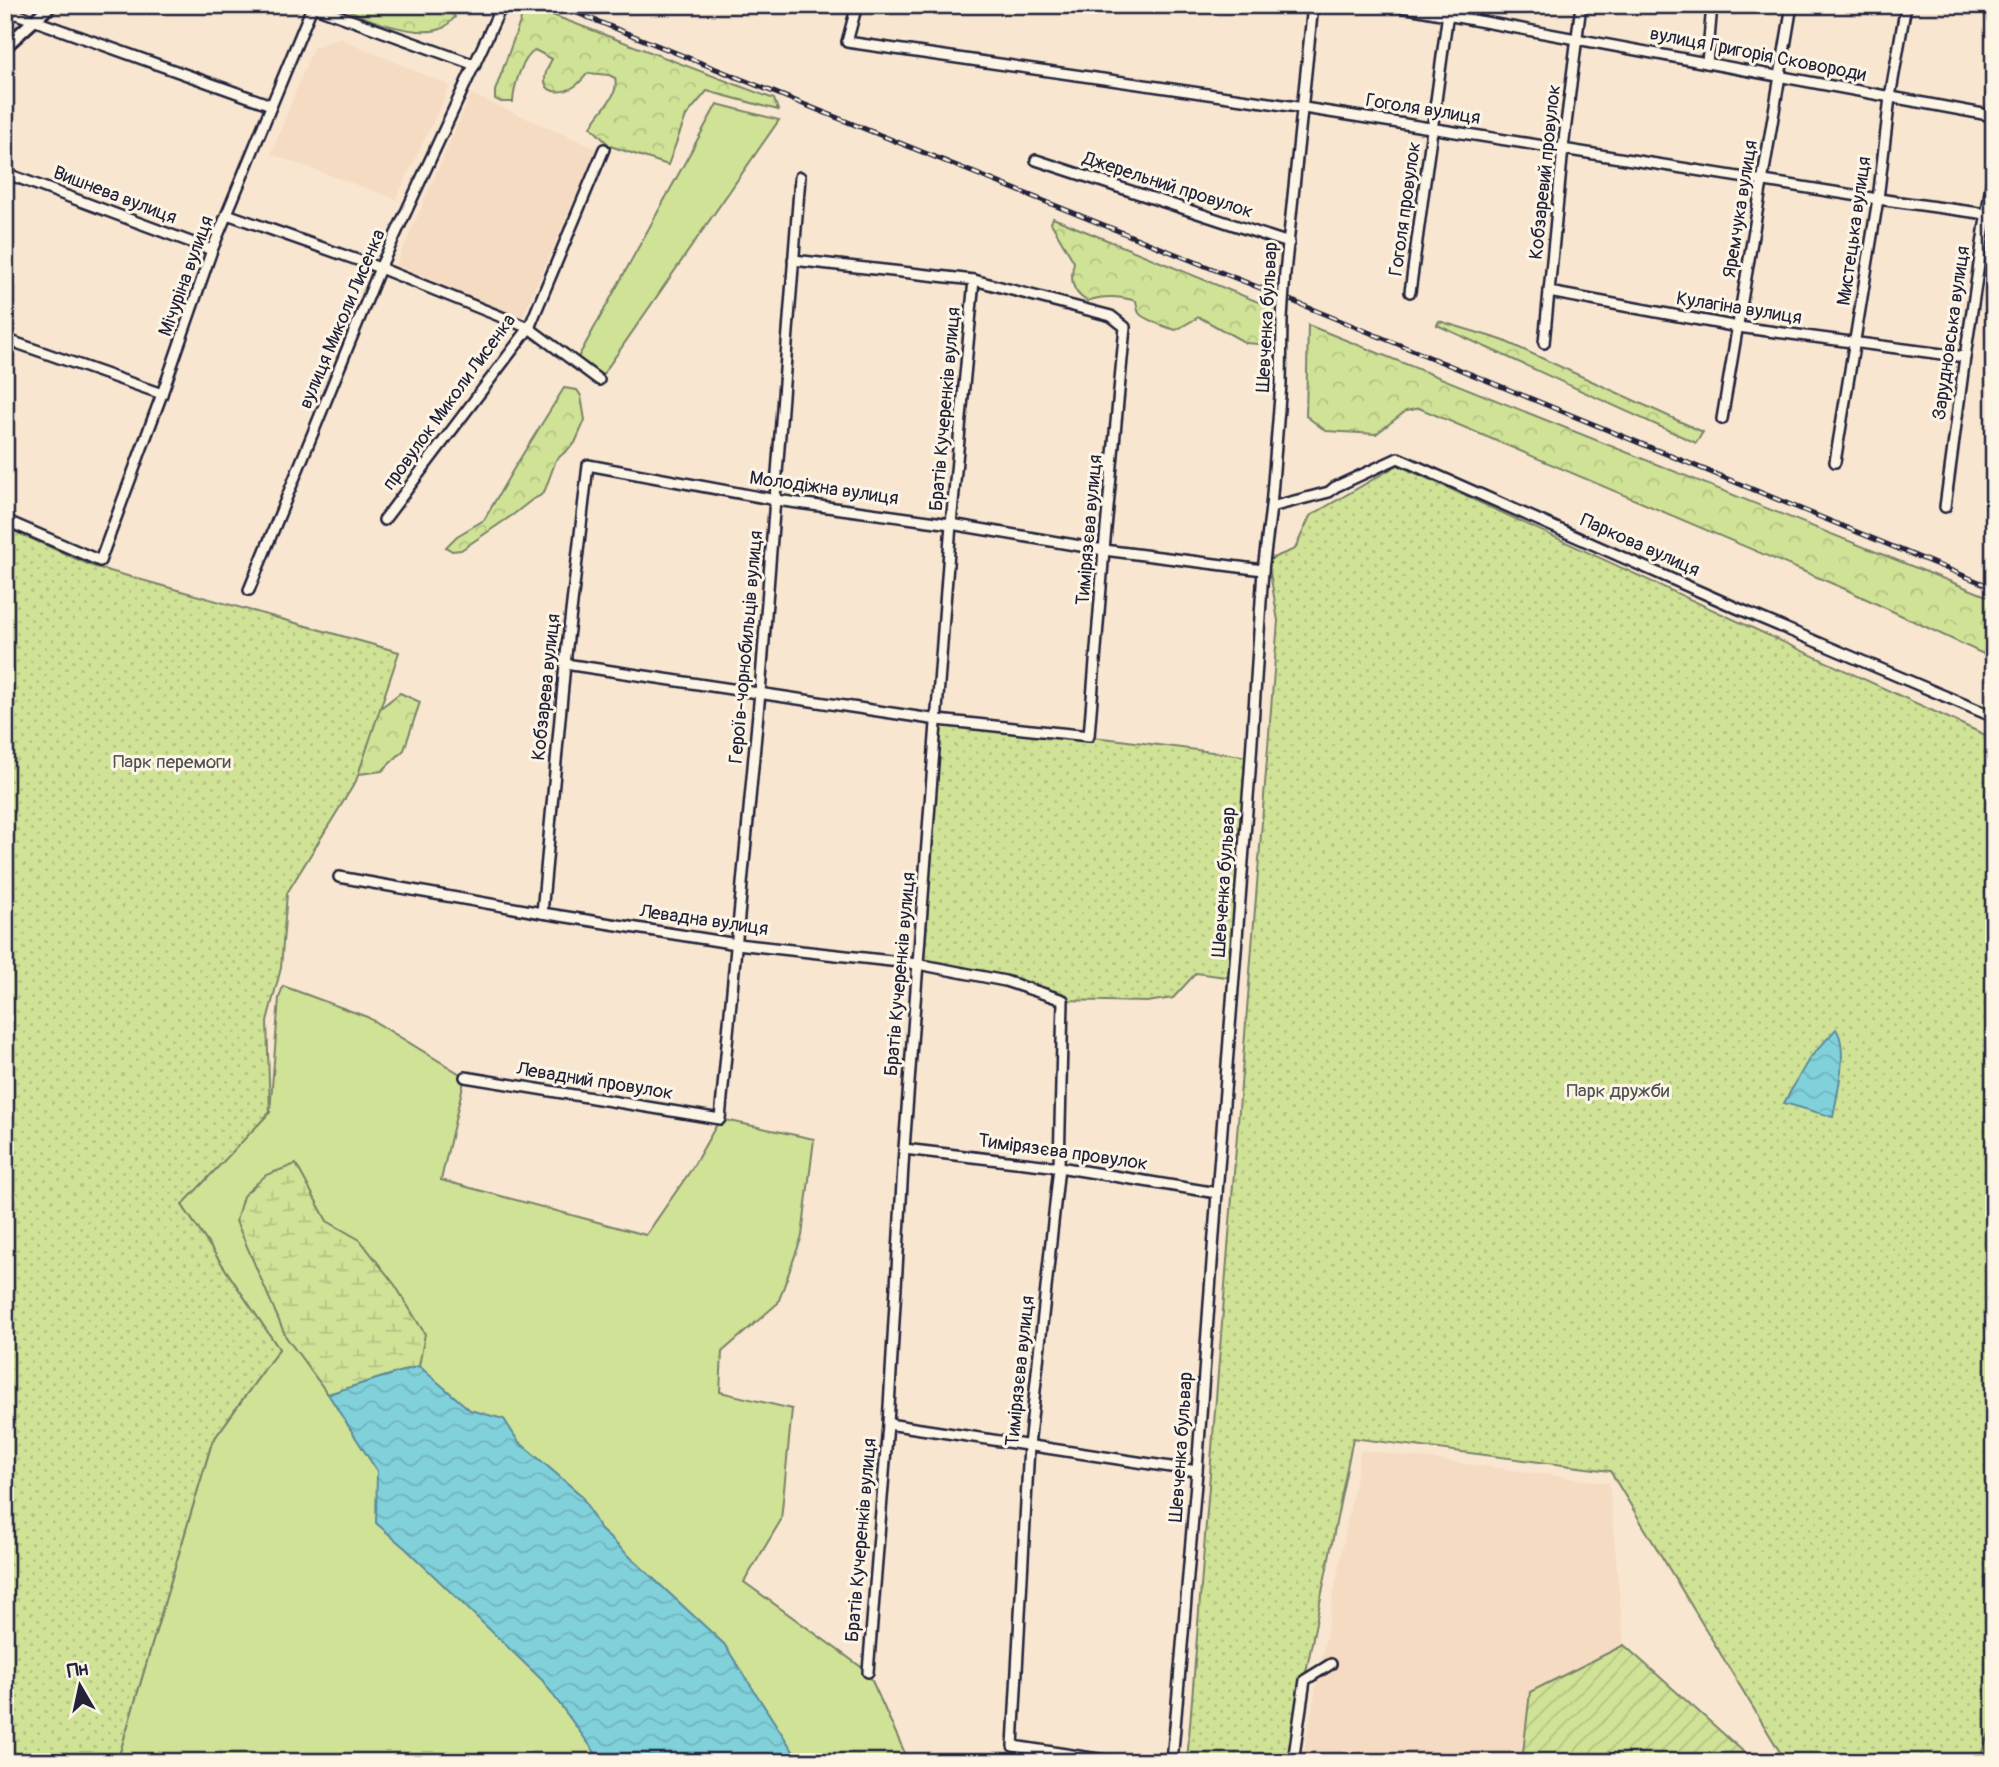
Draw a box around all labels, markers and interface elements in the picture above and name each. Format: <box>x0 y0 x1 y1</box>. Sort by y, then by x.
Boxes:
street label: вулиця Григорія Сковороди <box>1648 21 1869 87</box>
street label: Кобзаревий провулок <box>1524 83 1566 261</box>
street label: Гоголя вулиця <box>1364 88 1482 130</box>
street label: Яремчука вулиця <box>1717 138 1763 280</box>
street label: Гоголя провулок <box>1384 140 1426 278</box>
street label: Джерельний провулок <box>1079 146 1256 224</box>
street label: Мистецька вулиця <box>1832 155 1876 307</box>
street label: Вишнева вулиця <box>50 160 180 230</box>
street label: Мічуріна вулиця <box>153 212 219 339</box>
street label: вулиця Миколи Лисенка <box>293 226 391 412</box>
street label: Шевченка бульвар <box>1251 241 1283 393</box>
street label: Зарудновська вулиця <box>1927 244 1975 422</box>
street label: Кулагіна вулиця <box>1674 286 1804 330</box>
street label: Братів Кучеренків вулиця <box>924 306 966 512</box>
street label: провулок Миколи Лисенка <box>377 309 521 495</box>
street label: Тимірязєва вулиця <box>1070 454 1108 606</box>
street label: Молодіжна вулиця <box>748 466 900 510</box>
street label: Паркова вулиця <box>1577 508 1704 582</box>
street label: Героїв-чорнобильців вулиця <box>724 530 768 764</box>
street label: Кобзарева вулиця <box>526 612 566 762</box>
park label: Парк перемоги <box>113 750 232 774</box>
street label: Шевченка бульвар <box>1207 806 1241 958</box>
street label: Братів Кучеренків вулиця <box>879 871 921 1077</box>
street label: Левадна вулиця <box>637 899 770 941</box>
street label: Левадний провулок <box>514 1057 675 1105</box>
park label: Парк дружби <box>1566 1079 1670 1103</box>
street label: Тимірязєва провулок <box>977 1128 1149 1176</box>
street label: Тимірязєва вулиця <box>1000 1294 1040 1447</box>
street label: Шевченка бульвар <box>1164 1371 1198 1523</box>
street label: Братів Кучеренків вулиця <box>840 1437 882 1643</box>
north arrow <box>46 1652 116 1722</box>
text: Пн <box>65 1657 90 1684</box>

